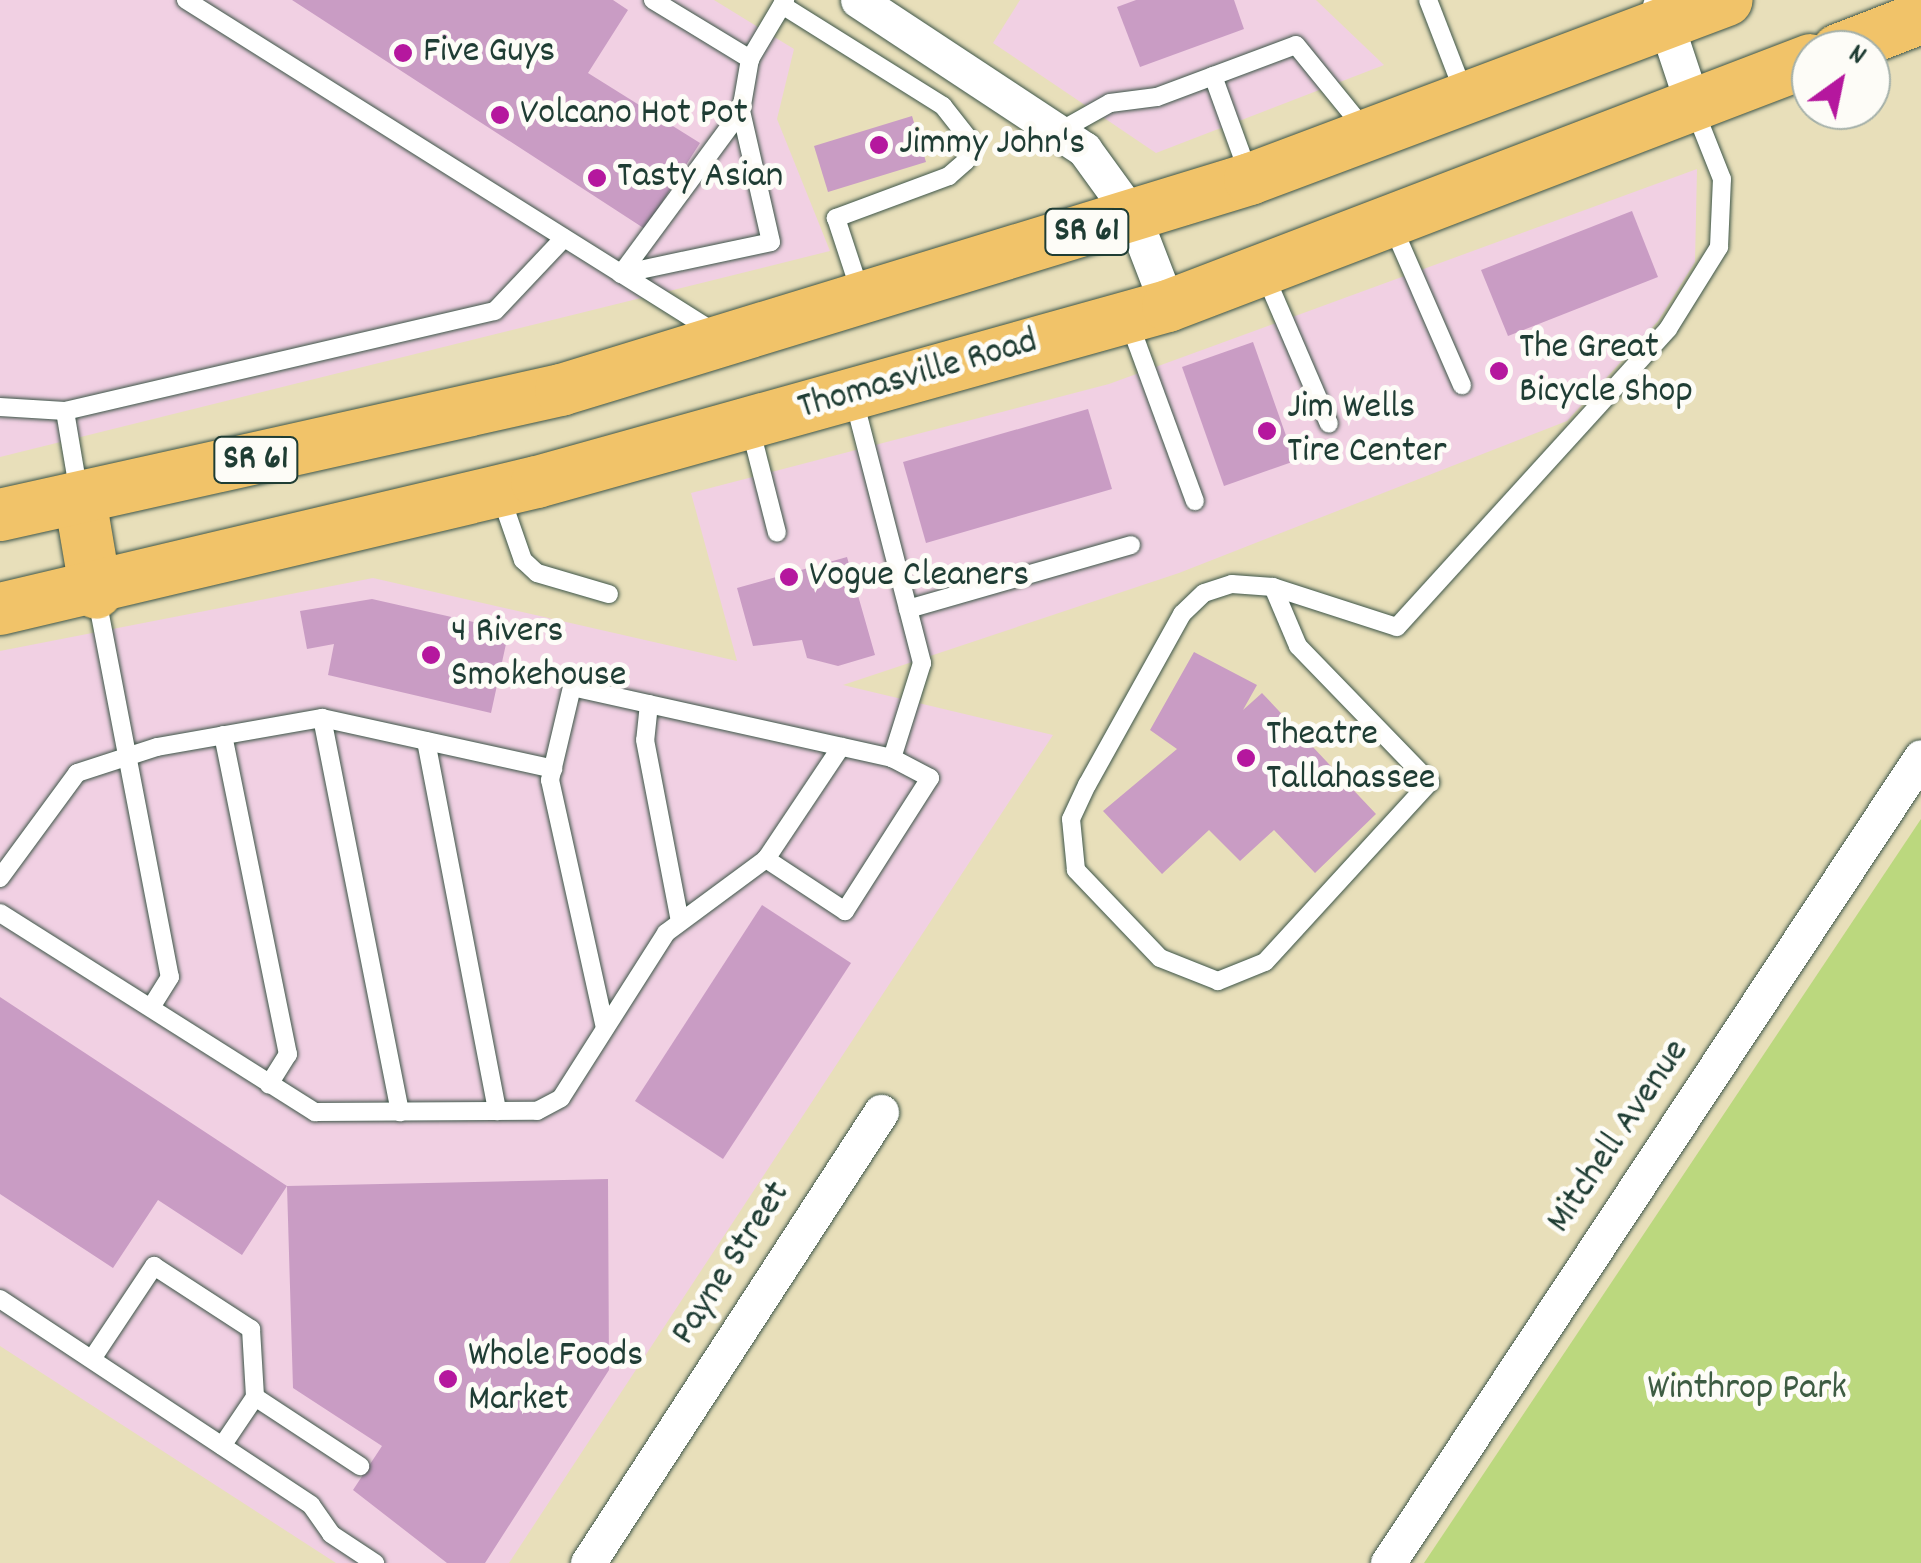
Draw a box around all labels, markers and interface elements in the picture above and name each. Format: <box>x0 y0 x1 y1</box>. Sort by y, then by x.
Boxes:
place label: Five Guys <box>423 30 555 76</box>
north arrow <box>1791 30 1891 130</box>
text: N <box>1840 36 1873 77</box>
marker: Five Guys <box>392 42 414 64</box>
place label: Volcano Hot Pot <box>520 92 748 138</box>
marker: Volcano Hot Pot <box>489 104 511 126</box>
place label: Jimmy John's <box>899 122 1085 168</box>
marker: Jimmy John's <box>868 134 890 156</box>
place label: Tasty Asian <box>617 155 783 201</box>
marker: Tasty Asian <box>586 167 608 189</box>
road number: SR 61 <box>1042 202 1132 262</box>
street label: Thomasville Road <box>793 320 1043 432</box>
place label: The Great Bicycle Shop <box>1519 326 1693 416</box>
marker: The Great Bicycle Shop <box>1488 360 1510 382</box>
place label: Jim Wells Tire Center <box>1287 386 1447 476</box>
marker: Jim Wells Tire Center <box>1256 420 1278 442</box>
road number: SR 61 <box>211 430 301 490</box>
place label: Vogue Cleaners <box>809 554 1029 600</box>
marker: Vogue Cleaners <box>778 566 800 588</box>
place label: 4 Rivers Smokehouse <box>451 610 626 699</box>
marker: 4 Rivers Smokehouse <box>420 644 442 666</box>
place label: Theatre Tallahassee <box>1266 713 1436 802</box>
marker: Theatre Tallahassee <box>1235 747 1257 769</box>
street label: Mitchell Avenue <box>1538 1032 1700 1242</box>
street label: Payne Street <box>662 1174 802 1354</box>
place label: Whole Foods Market <box>468 1334 643 1424</box>
park label: Winthrop Park <box>1647 1367 1847 1413</box>
marker: Whole Foods Market <box>437 1368 459 1390</box>

